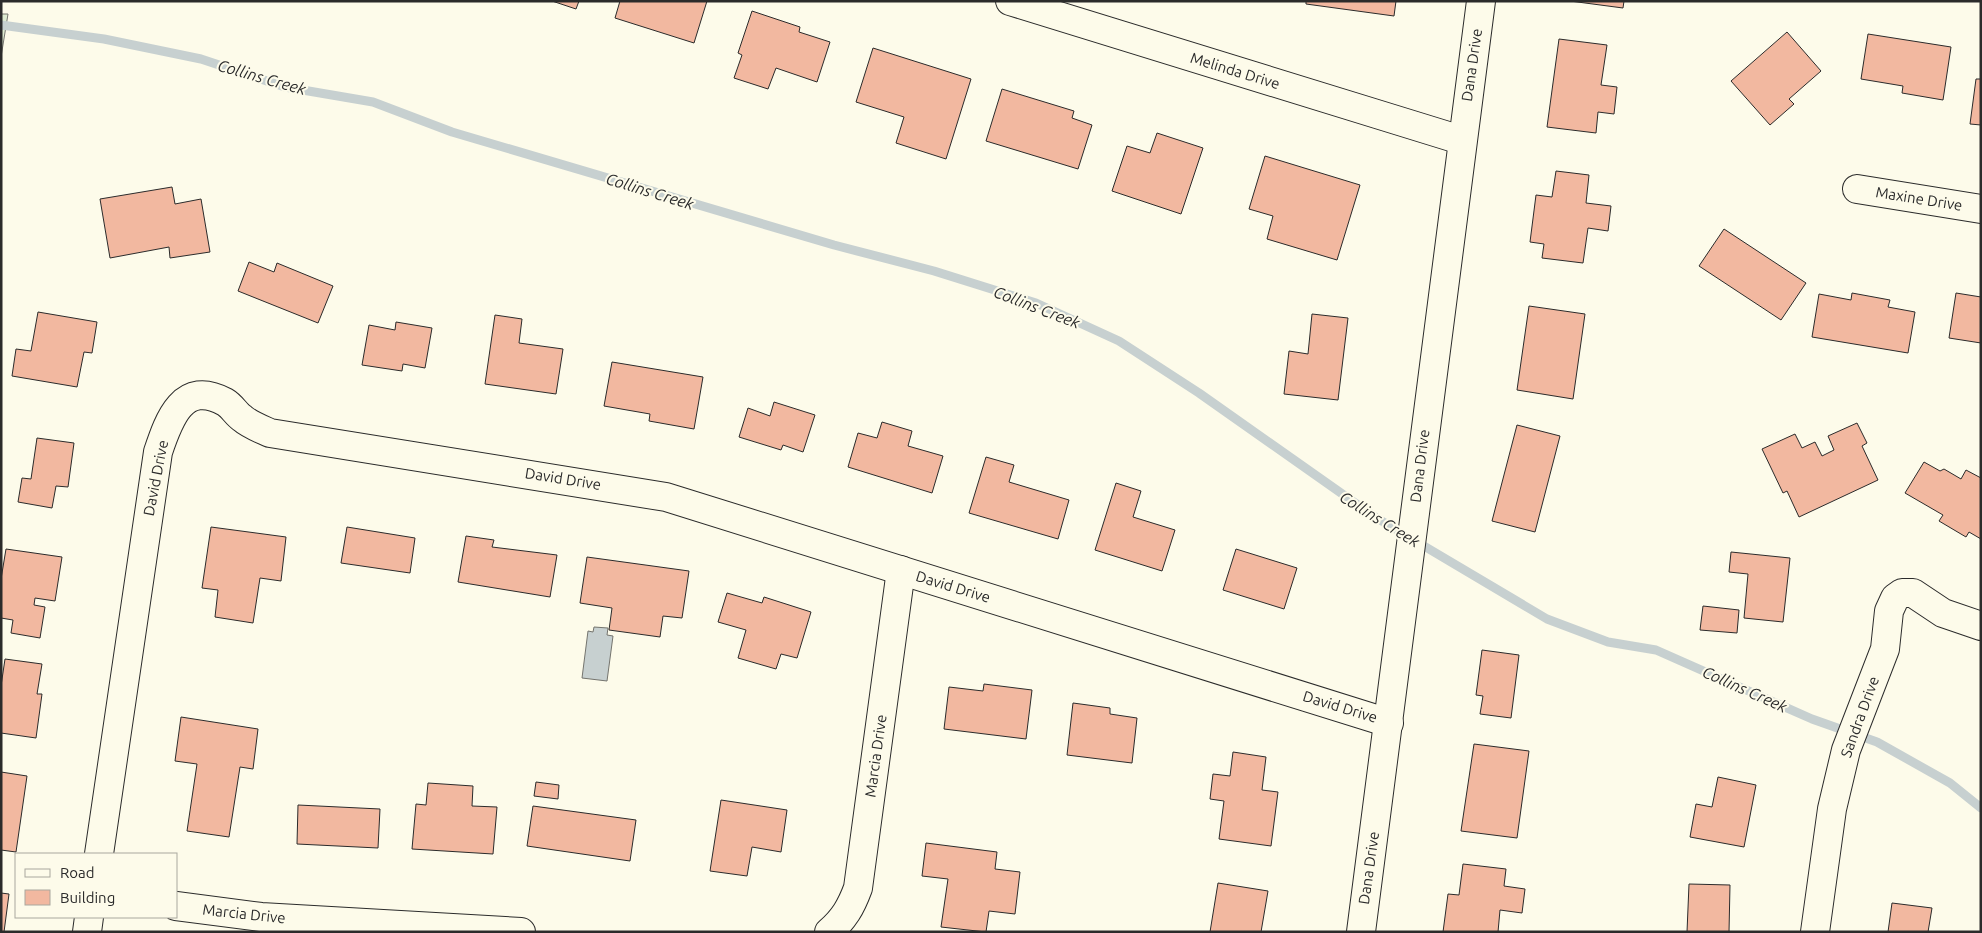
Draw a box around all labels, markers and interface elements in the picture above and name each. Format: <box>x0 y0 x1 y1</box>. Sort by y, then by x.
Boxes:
street label: Dana Drive <box>1458 27 1485 102</box>
street label: Melinda Drive <box>1188 49 1282 92</box>
water label: Collins Creek <box>216 56 309 98</box>
water label: Collins Creek <box>604 169 697 213</box>
street label: Maxine Drive <box>1874 183 1964 214</box>
water label: Collins Creek <box>991 282 1083 332</box>
street label: Dana Drive <box>1407 428 1432 503</box>
street label: David Drive <box>140 439 171 517</box>
street label: David Drive <box>524 464 602 493</box>
water label: Collins Creek <box>1337 487 1424 551</box>
street label: David Drive <box>914 567 992 606</box>
water label: Collins Creek <box>1700 662 1791 716</box>
street label: Sandra Drive <box>1837 674 1882 760</box>
street label: David Drive <box>1301 687 1379 726</box>
street label: Marcia Drive <box>861 713 890 799</box>
street label: Dana Drive <box>1355 830 1382 905</box>
legend <box>15 853 178 918</box>
text: Road <box>60 864 95 881</box>
text: Building <box>60 889 115 906</box>
street label: Marcia Drive <box>202 901 287 926</box>

